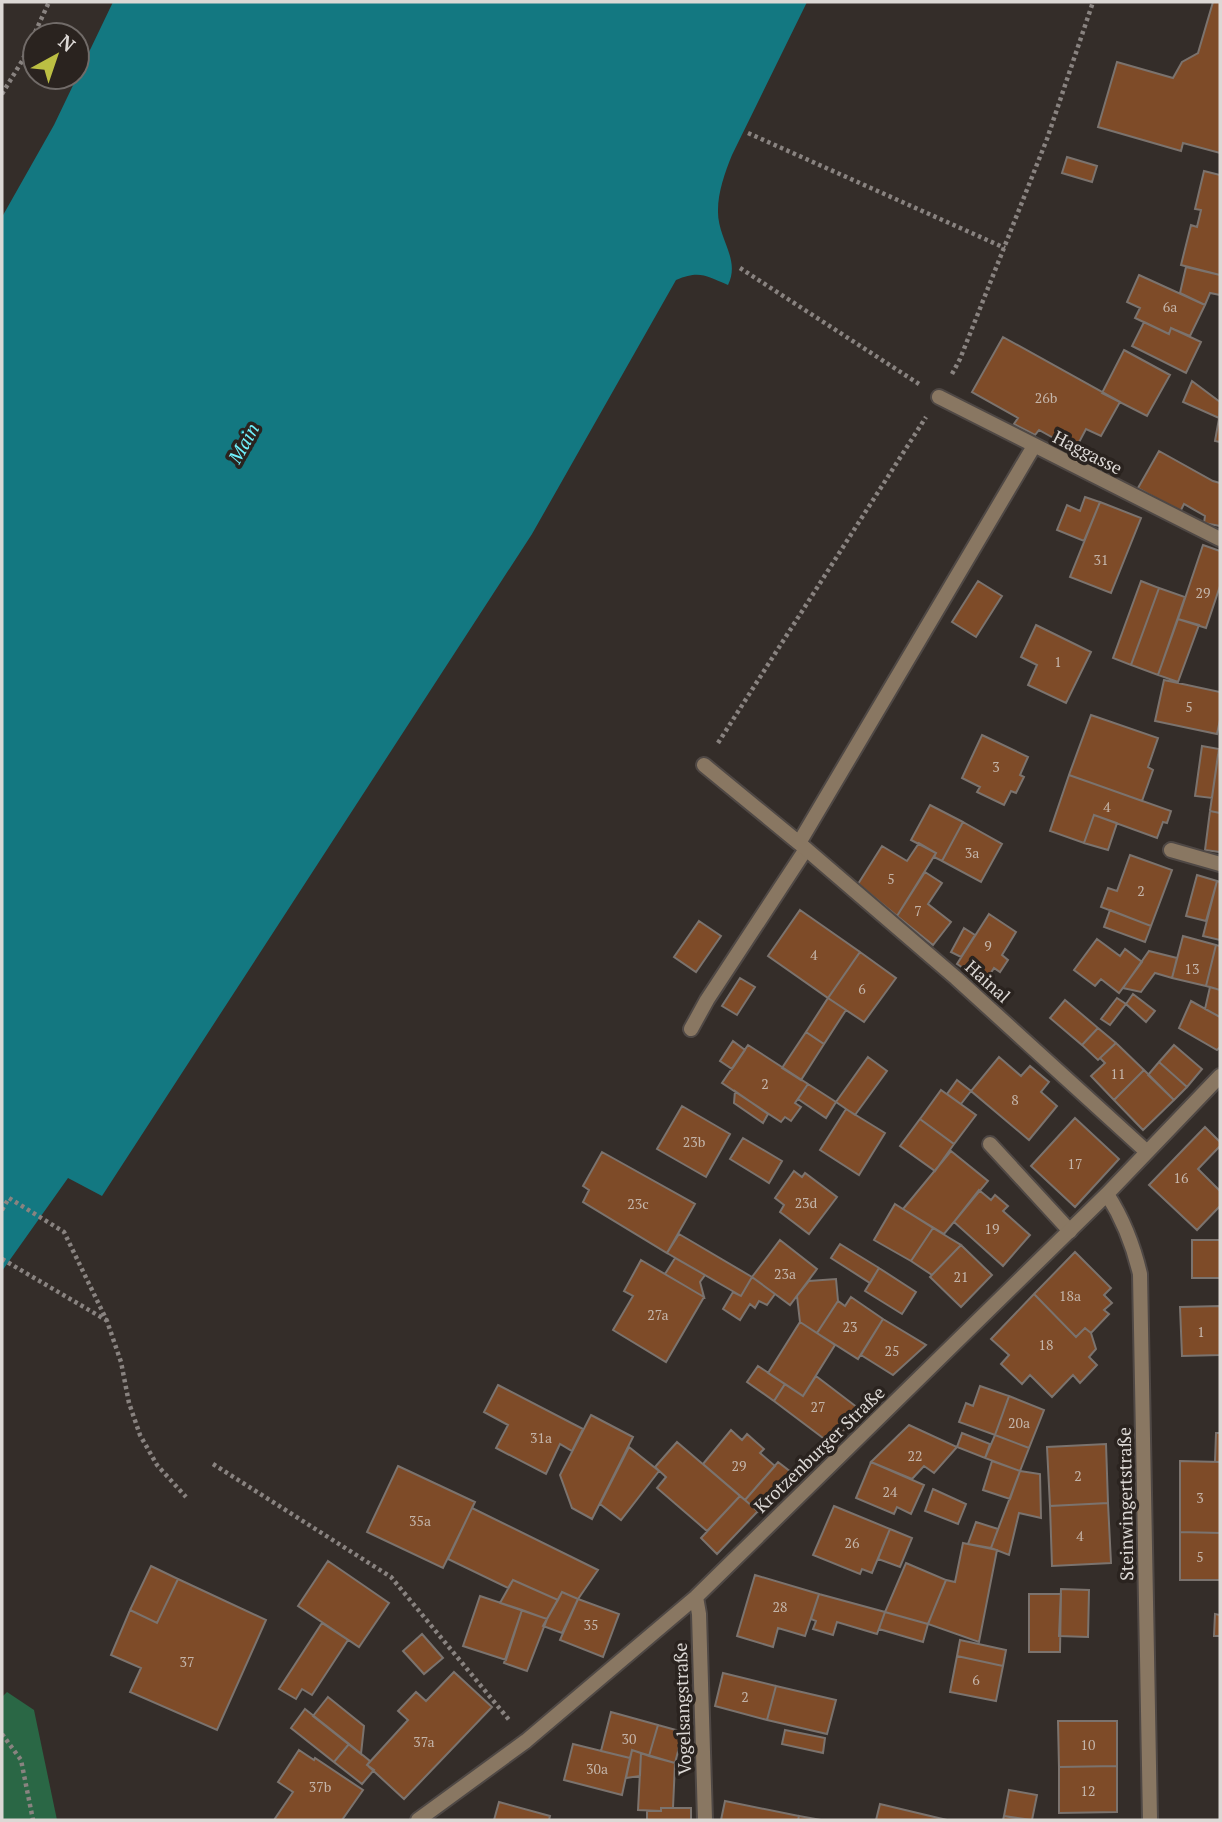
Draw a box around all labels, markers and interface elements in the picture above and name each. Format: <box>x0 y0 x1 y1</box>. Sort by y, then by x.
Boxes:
north arrow <box>21 21 91 91</box>
text: N <box>54 28 81 57</box>
house number: 6a <box>1163 297 1177 316</box>
house number: 26b <box>1035 388 1058 407</box>
water label: Main <box>221 418 264 468</box>
street label: Haggasse <box>1049 424 1127 480</box>
house number: 31 <box>1094 550 1108 569</box>
house number: 29 <box>1196 583 1210 602</box>
house number: 1 <box>1054 652 1062 671</box>
house number: 5 <box>1185 697 1193 716</box>
house number: 3 <box>992 757 1000 776</box>
house number: 4 <box>1103 797 1111 816</box>
house number: 3a <box>965 843 979 862</box>
house number: 5 <box>887 869 895 888</box>
house number: 2 <box>1137 881 1145 900</box>
house number: 7 <box>914 901 922 920</box>
house number: 9 <box>984 936 992 955</box>
house number: 4 <box>810 945 818 964</box>
street label: Hainal <box>960 954 1016 1008</box>
house number: 13 <box>1185 959 1199 978</box>
house number: 6 <box>858 979 866 998</box>
house number: 11 <box>1111 1064 1125 1083</box>
house number: 2 <box>761 1074 769 1093</box>
house number: 8 <box>1011 1090 1019 1109</box>
house number: 23b <box>683 1132 706 1151</box>
house number: 17 <box>1068 1154 1082 1173</box>
house number: 16 <box>1174 1168 1189 1187</box>
house number: 23d <box>795 1193 818 1212</box>
house number: 23c <box>627 1194 649 1213</box>
house number: 19 <box>985 1219 999 1238</box>
house number: 23a <box>774 1264 796 1283</box>
house number: 21 <box>954 1267 968 1286</box>
house number: 18a <box>1059 1286 1081 1305</box>
house number: 27a <box>647 1305 669 1324</box>
house number: 23 <box>843 1317 857 1336</box>
house number: 1 <box>1197 1322 1205 1341</box>
house number: 18 <box>1039 1335 1053 1354</box>
house number: 25 <box>885 1341 899 1360</box>
street label: Krotzenburger Straße <box>748 1380 890 1518</box>
house number: 27 <box>811 1397 825 1416</box>
house number: 20a <box>1008 1413 1030 1432</box>
street label: Steinwingertstraße <box>1112 1427 1138 1581</box>
house number: 31a <box>530 1428 552 1447</box>
house number: 22 <box>908 1446 922 1465</box>
house number: 29 <box>732 1456 746 1475</box>
house number: 2 <box>1074 1466 1082 1485</box>
house number: 24 <box>883 1482 898 1501</box>
house number: 3 <box>1196 1488 1204 1507</box>
house number: 35a <box>409 1511 431 1530</box>
house number: 4 <box>1076 1526 1084 1545</box>
house number: 26 <box>845 1533 860 1552</box>
house number: 5 <box>1196 1547 1204 1566</box>
house number: 28 <box>773 1597 787 1616</box>
house number: 35 <box>584 1615 598 1634</box>
street label: Vogelsangstraße <box>668 1642 696 1776</box>
house number: 37 <box>180 1652 194 1671</box>
house number: 6 <box>972 1670 980 1689</box>
house number: 2 <box>741 1687 749 1706</box>
house number: 30 <box>622 1729 636 1748</box>
house number: 37a <box>413 1732 435 1751</box>
house number: 10 <box>1081 1735 1095 1754</box>
house number: 30a <box>586 1759 608 1778</box>
house number: 37b <box>309 1777 332 1796</box>
house number: 12 <box>1081 1781 1095 1800</box>

